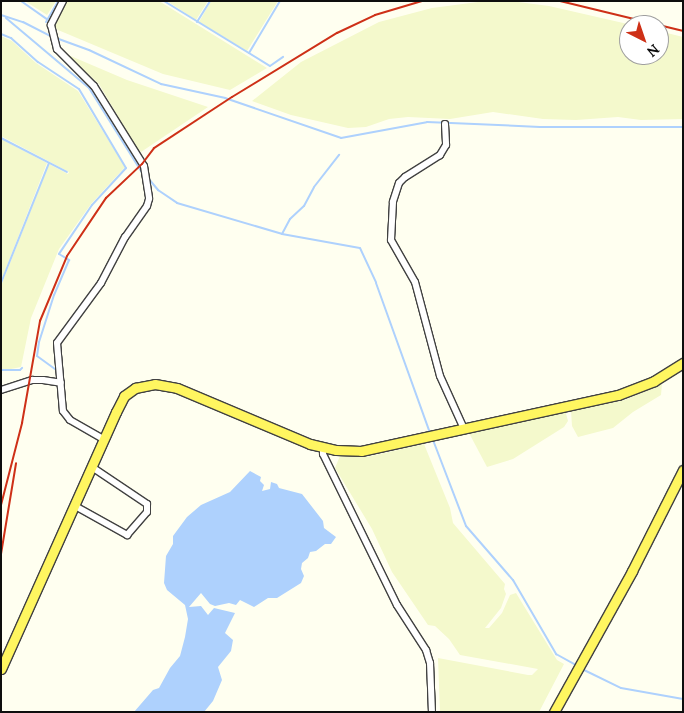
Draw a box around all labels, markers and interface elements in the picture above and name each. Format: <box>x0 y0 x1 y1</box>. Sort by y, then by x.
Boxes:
north arrow <box>619 15 669 65</box>
text: N <box>643 40 663 61</box>

